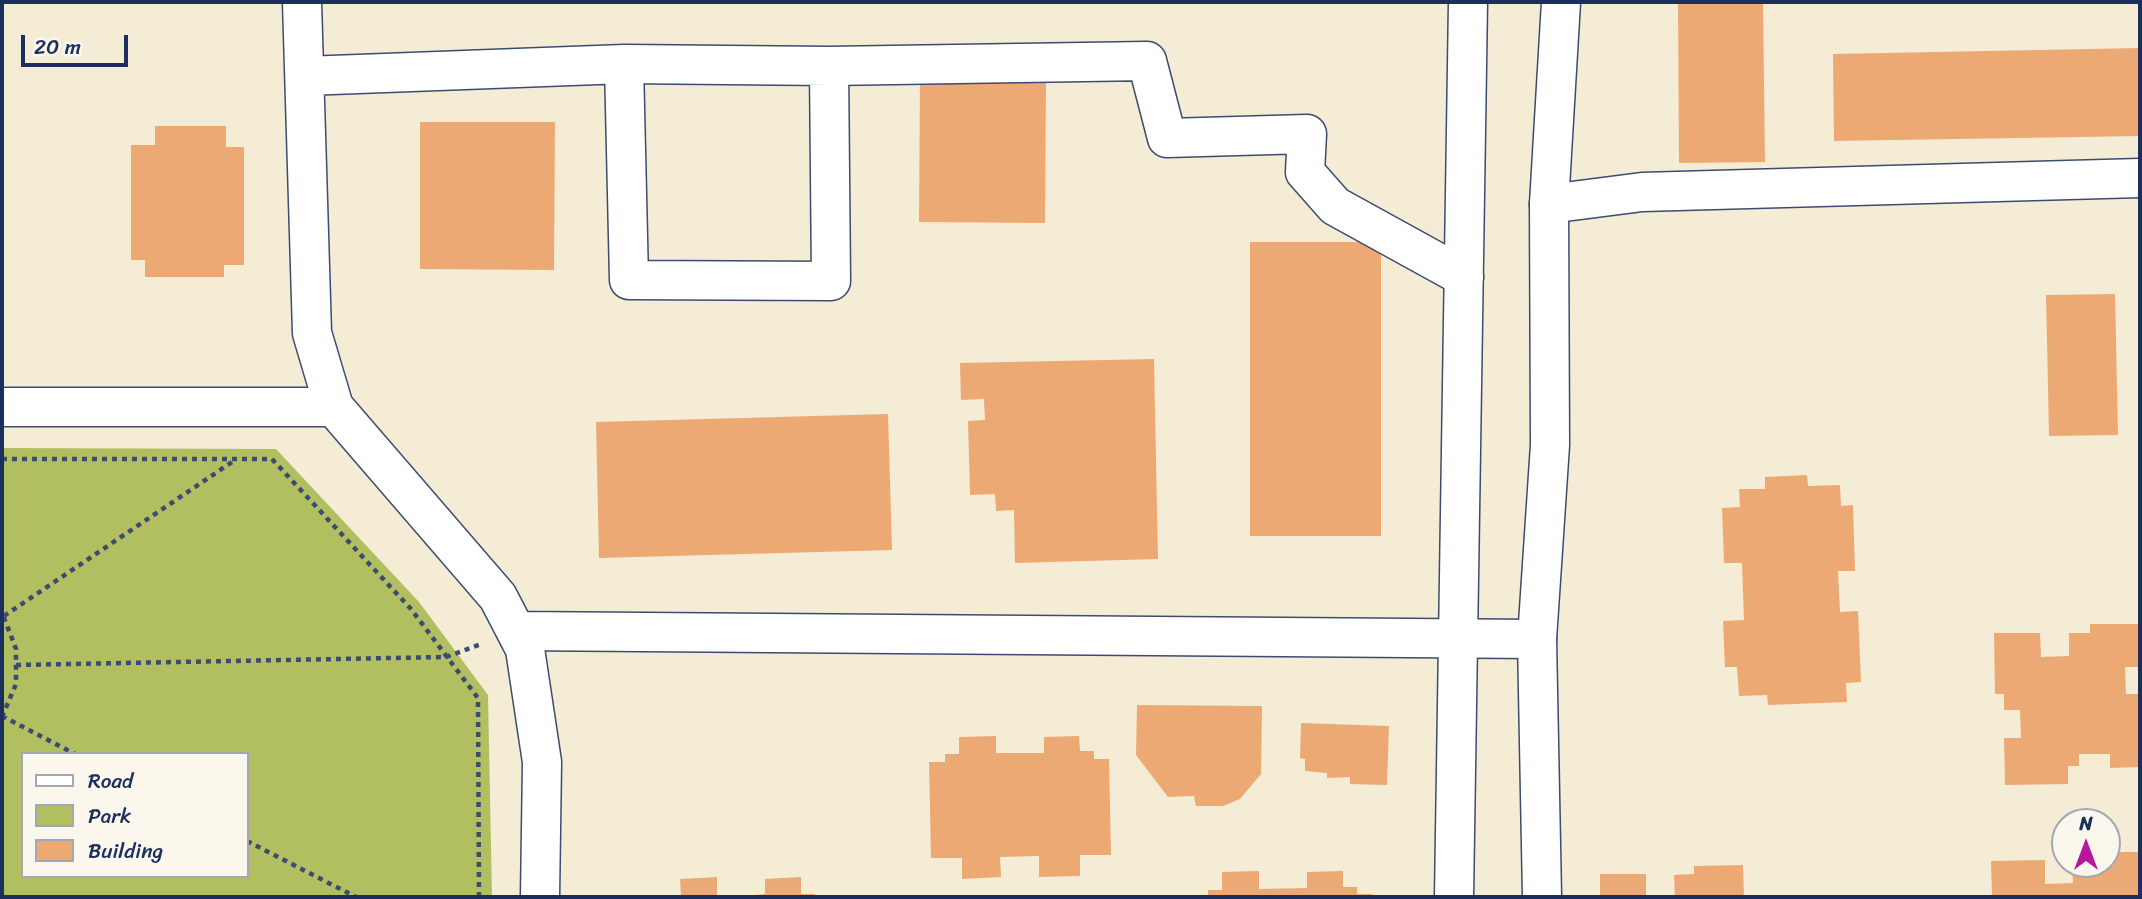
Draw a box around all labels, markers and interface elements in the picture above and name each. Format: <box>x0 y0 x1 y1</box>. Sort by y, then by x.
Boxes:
scale bar <box>24 21 131 65</box>
text: 20 m <box>34 28 81 66</box>
legend <box>21 752 248 878</box>
text: Road <box>88 762 133 800</box>
text: Park <box>88 797 131 835</box>
text: N <box>2079 807 2093 840</box>
north arrow <box>2051 808 2121 878</box>
text: Building <box>88 832 163 870</box>

